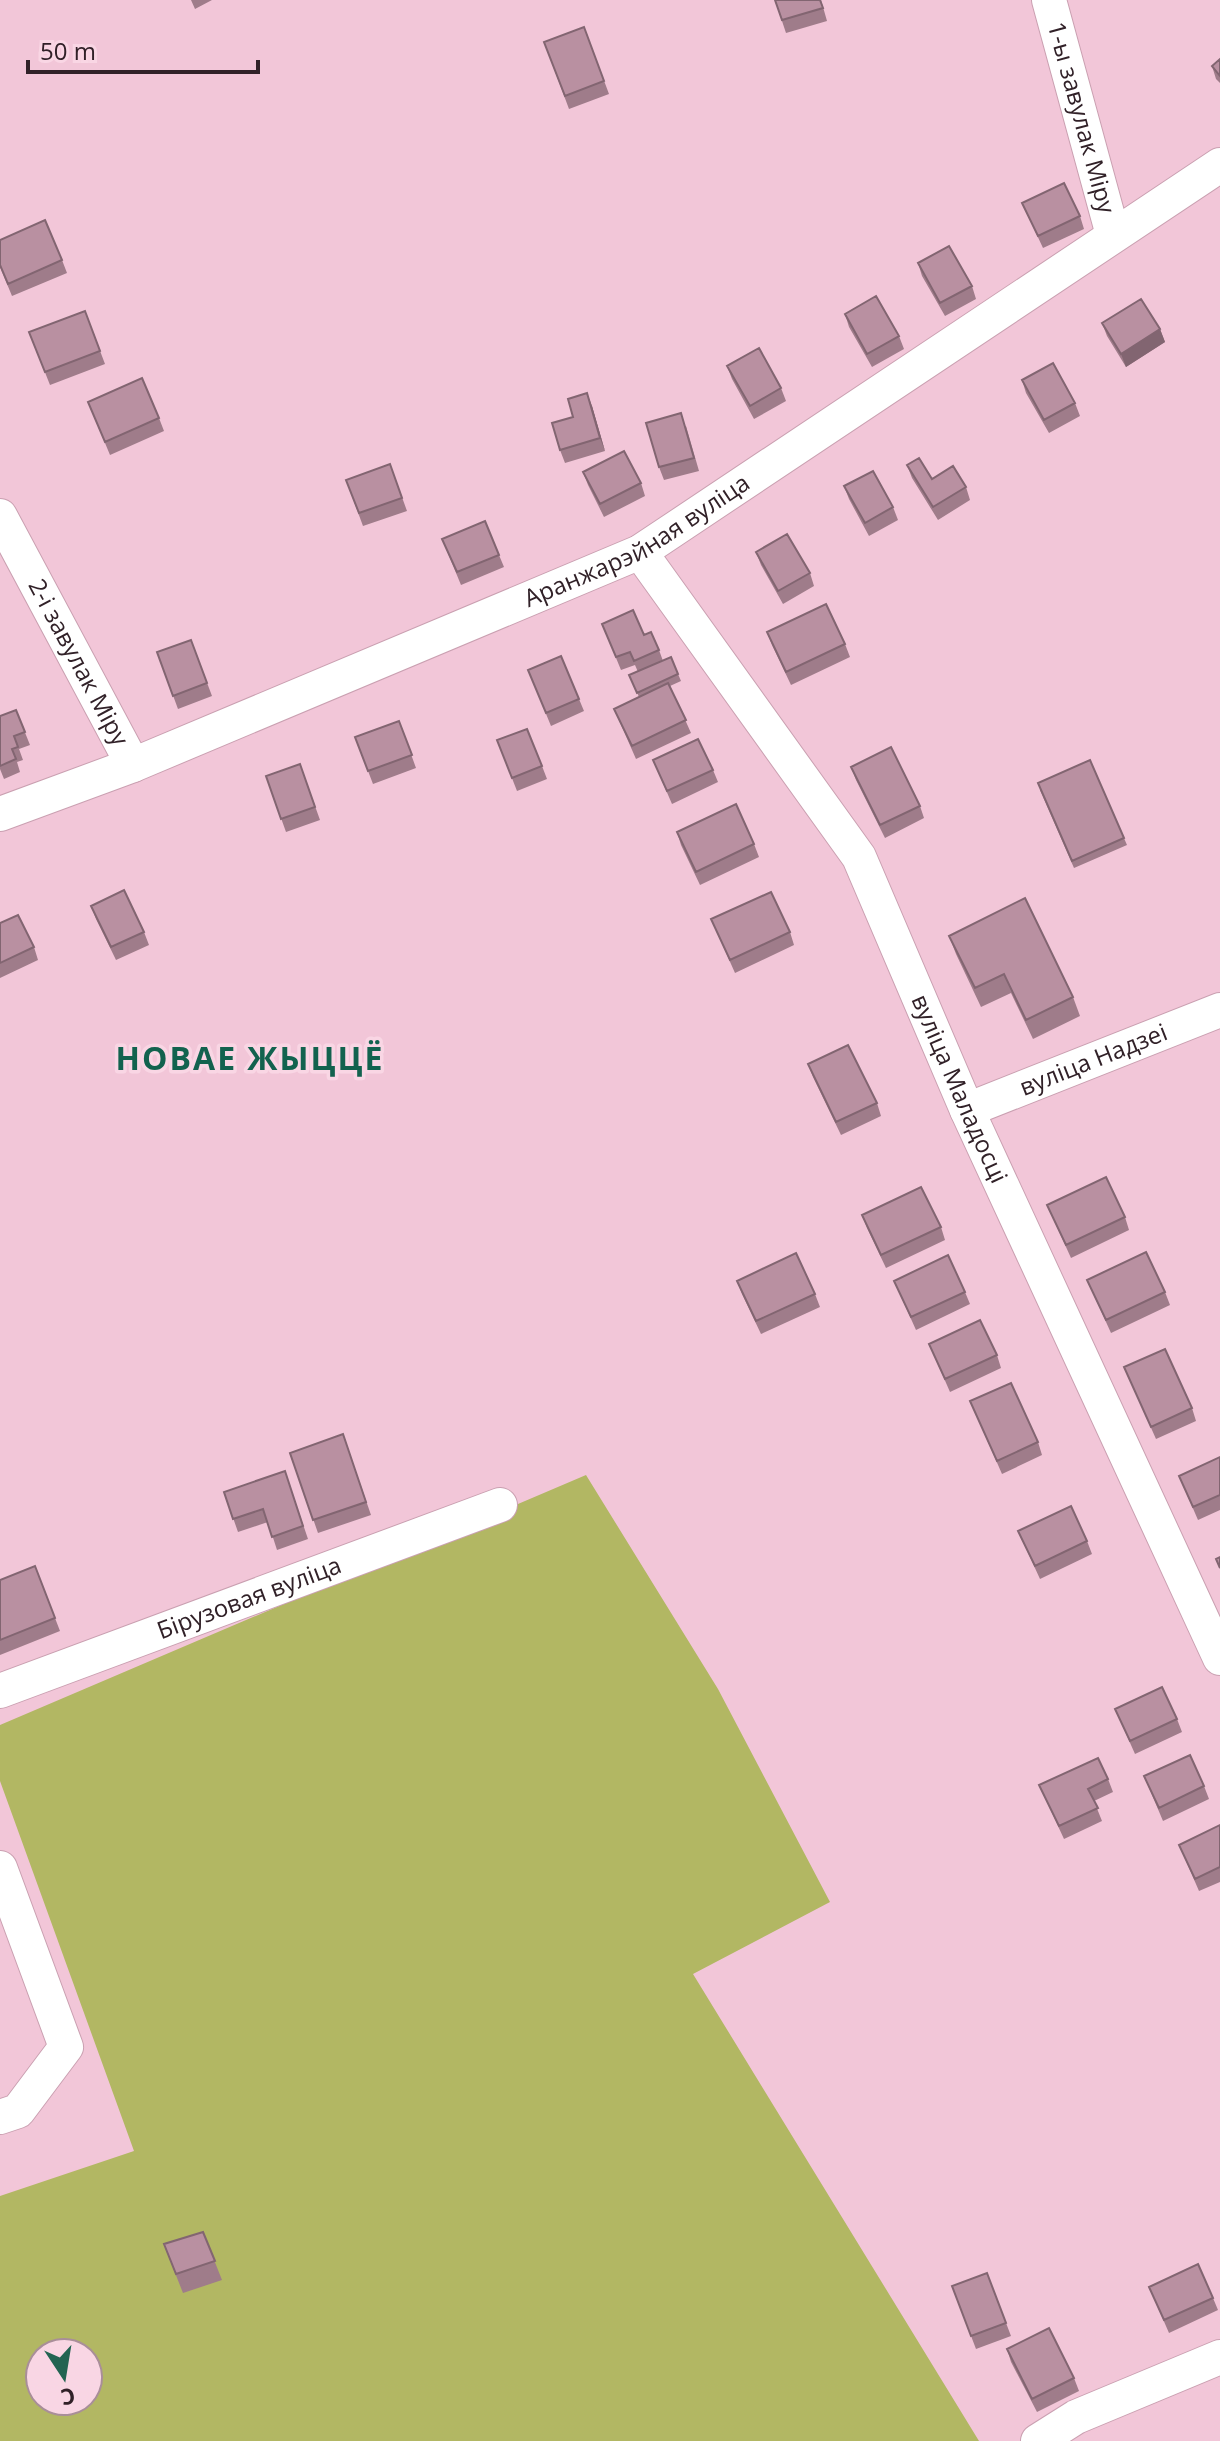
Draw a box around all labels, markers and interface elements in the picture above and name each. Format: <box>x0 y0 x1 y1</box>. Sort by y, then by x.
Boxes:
street label: 1-ы завулак Міру <box>1041 18 1125 218</box>
scale bar <box>28 24 258 74</box>
text: 50 m <box>40 34 96 67</box>
street label: Аранжарэйная вуліца <box>518 465 756 614</box>
street label: 2-і завулак Міру <box>21 573 138 752</box>
street label: вуліца Маладосці <box>904 989 1016 1188</box>
street label: вуліца Надзеі <box>1014 1015 1172 1103</box>
district label: НОВАЕ ЖЫЦЦЁ <box>116 1036 384 1079</box>
street label: Бірузовая вуліца <box>152 1548 346 1646</box>
north arrow <box>24 2337 104 2417</box>
text: С <box>58 2381 78 2414</box>

